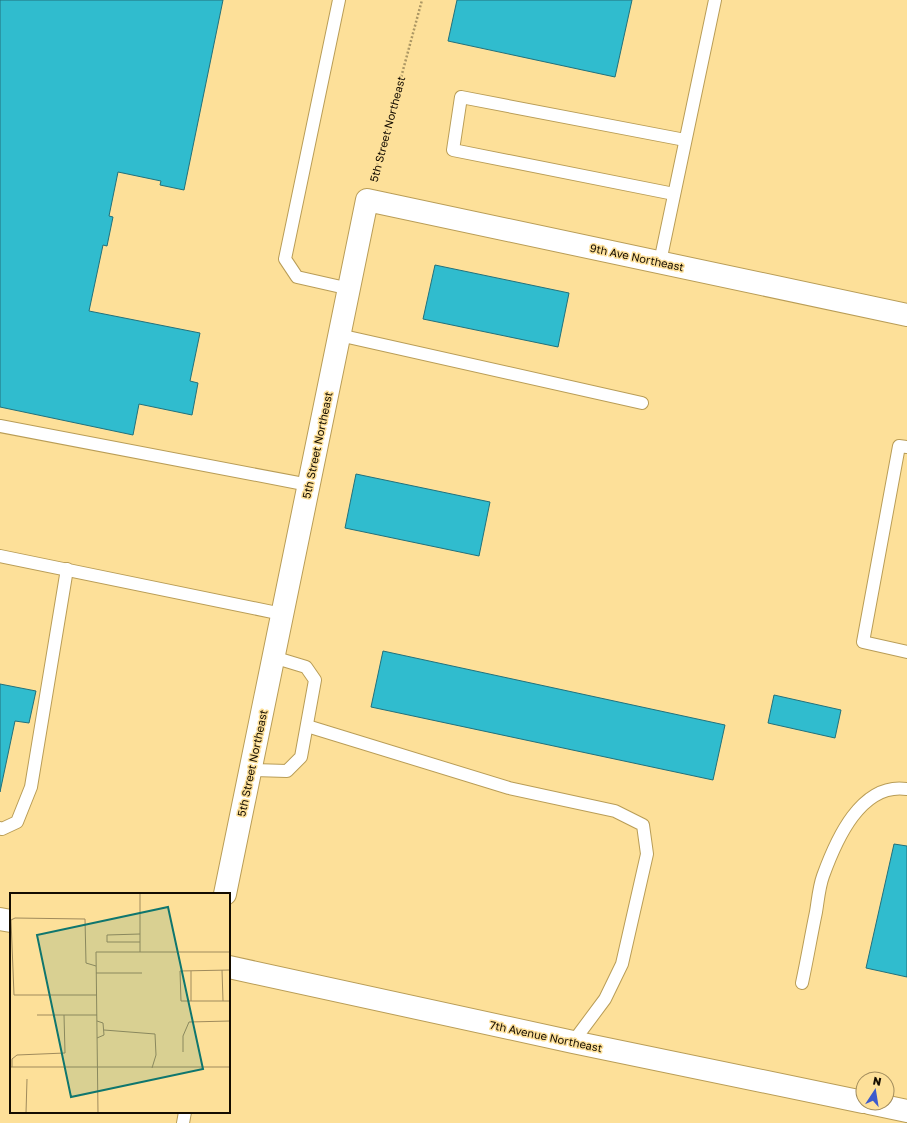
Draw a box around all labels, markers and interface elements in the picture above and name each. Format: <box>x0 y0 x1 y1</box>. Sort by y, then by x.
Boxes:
street label: 5th Street Northeast <box>367 75 407 183</box>
street label: 9th Ave Northeast <box>589 241 685 273</box>
street label: 5th Street Northeast <box>299 390 335 500</box>
street label: 5th Street Northeast <box>234 708 270 818</box>
inset map <box>10 893 230 1113</box>
street label: 7th Avenue Northeast <box>489 1018 603 1054</box>
north arrow <box>855 1071 895 1111</box>
text: N <box>872 1074 883 1088</box>

